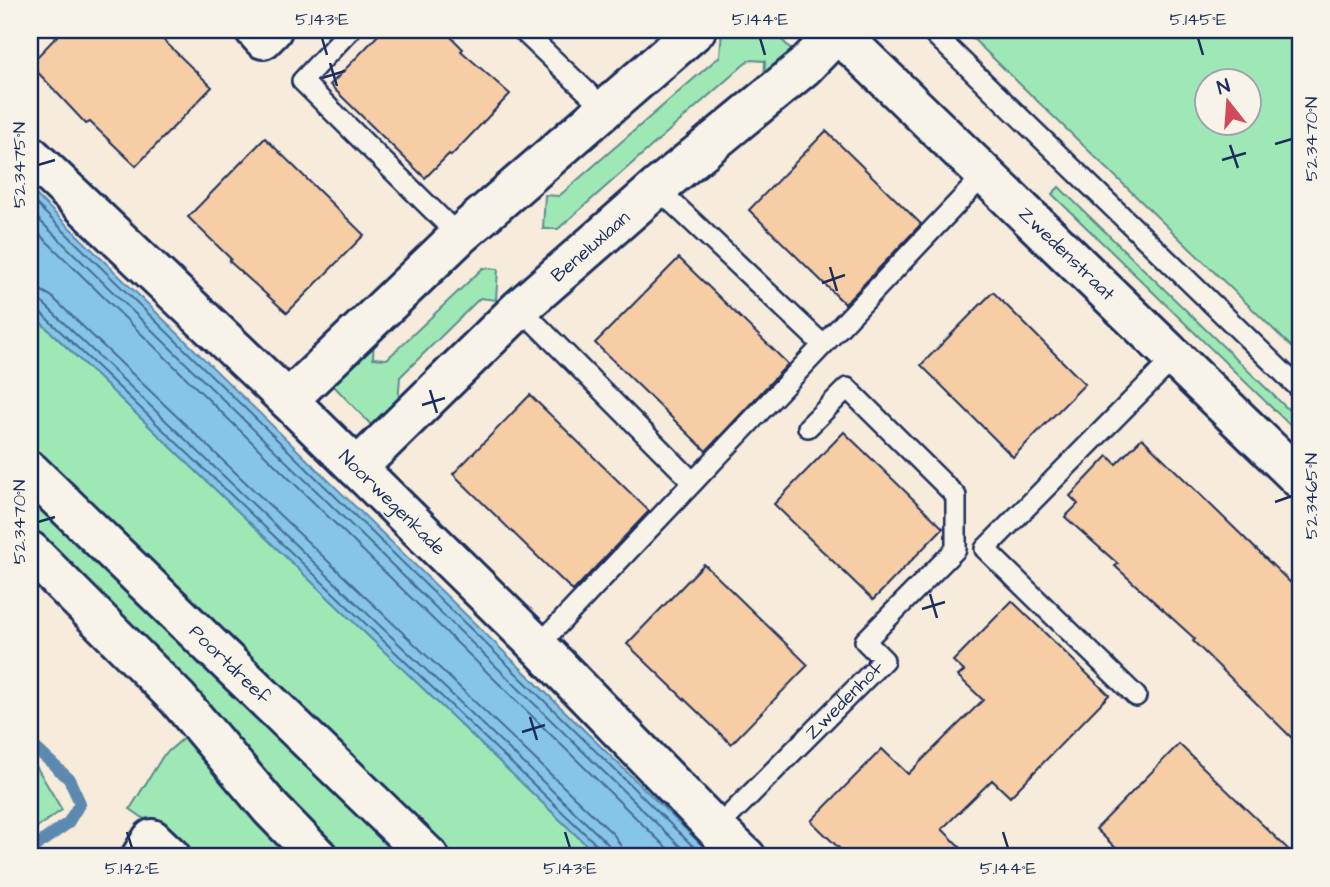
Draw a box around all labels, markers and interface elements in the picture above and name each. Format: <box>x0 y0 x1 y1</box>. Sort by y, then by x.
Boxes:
text: 5.143°E <box>295 7 349 32</box>
text: 5.144°E <box>732 7 789 32</box>
text: 5.145°E <box>1169 7 1227 32</box>
north arrow <box>1194 66 1264 136</box>
text: N <box>1214 73 1233 102</box>
text: 52.3470°N <box>1299 97 1324 181</box>
text: 52.3475°N <box>7 122 32 208</box>
street label: Zwedenstraat <box>1013 201 1121 307</box>
street label: Beneluxlaan <box>545 204 636 288</box>
street label: Noorwegenkade <box>333 444 452 561</box>
text: 52.3465°N <box>1299 453 1324 539</box>
text: 52.3470°N <box>7 480 32 564</box>
street label: Poortdreef <box>183 619 277 711</box>
street label: Zwedenhof <box>799 654 890 745</box>
text: 5.142°E <box>105 856 160 881</box>
text: 5.143°E <box>543 856 597 881</box>
text: 5.144°E <box>980 856 1037 881</box>

